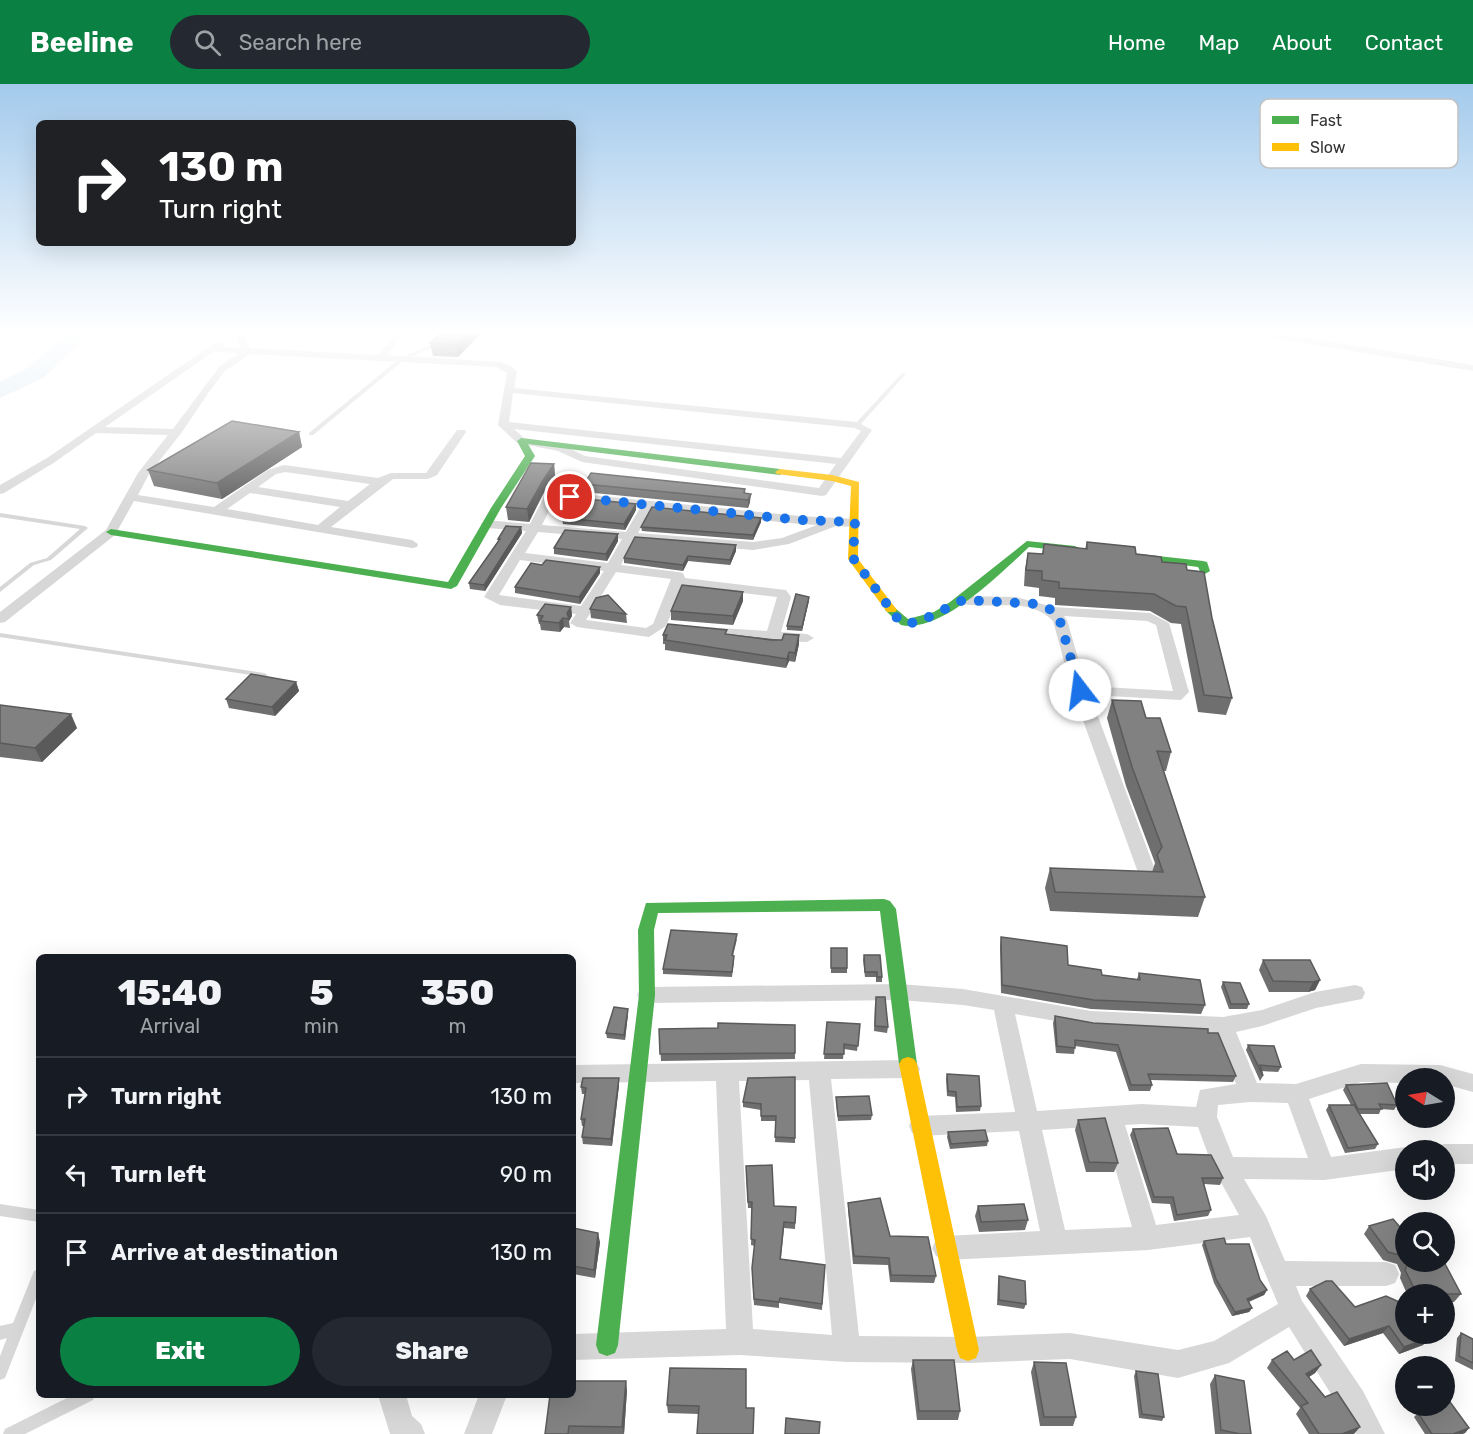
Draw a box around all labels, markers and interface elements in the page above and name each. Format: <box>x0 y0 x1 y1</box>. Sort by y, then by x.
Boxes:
search box <box>170 15 590 69</box>
text: Beeline <box>30 26 134 59</box>
icon: search <box>191 26 224 59</box>
text: Search here <box>239 29 362 56</box>
text: Home <box>1108 30 1165 55</box>
text: Map <box>1198 30 1239 55</box>
text: About <box>1272 30 1332 55</box>
text: Contact <box>1365 30 1443 55</box>
legend <box>1260 99 1458 168</box>
text: Fast <box>1310 111 1342 130</box>
text: Slow <box>1310 138 1346 157</box>
text: 130 m <box>159 142 284 192</box>
icon: right <box>60 144 138 222</box>
text: Turn right <box>159 193 282 225</box>
pin <box>544 471 595 522</box>
icon: arrive <box>553 480 586 513</box>
position arrow <box>1048 658 1112 722</box>
text: 15:40 <box>118 971 222 1014</box>
text: 5 <box>309 971 333 1014</box>
text: 350 <box>420 971 494 1014</box>
text: Arrival <box>140 1014 200 1038</box>
text: min <box>304 1014 339 1038</box>
text: m <box>449 1014 466 1038</box>
north arrow <box>1395 1068 1455 1128</box>
map controls <box>1395 1068 1455 1416</box>
icon: right <box>60 1080 93 1113</box>
text: Turn right <box>111 1083 221 1110</box>
text: 130 m <box>490 1083 552 1110</box>
button: sound <box>1395 1140 1455 1200</box>
icon: left <box>60 1158 93 1191</box>
text: Turn left <box>111 1161 206 1188</box>
text: 90 m <box>500 1161 552 1188</box>
button: search <box>1395 1212 1455 1272</box>
icon: arrive <box>60 1236 93 1269</box>
text: Arrive at destination <box>111 1239 338 1266</box>
text: 130 m <box>490 1239 552 1266</box>
button: + <box>1395 1284 1455 1344</box>
button: Exit <box>60 1317 300 1386</box>
button: Share <box>312 1317 552 1386</box>
button: − <box>1395 1356 1455 1416</box>

